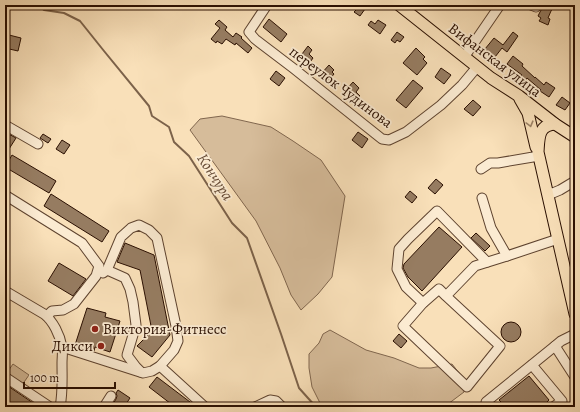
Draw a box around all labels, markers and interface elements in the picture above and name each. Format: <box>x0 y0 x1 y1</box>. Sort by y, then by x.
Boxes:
street label: Вифанская улица <box>444 18 546 102</box>
street label: переулок Чудинова <box>285 42 397 133</box>
one-way arrow <box>526 120 534 127</box>
water label: Кончура <box>191 149 239 205</box>
place label: Виктория-Фитнесс <box>103 319 227 339</box>
marker: Виктория-Фитнесс <box>90 324 100 334</box>
place label: Дикси <box>52 336 93 356</box>
marker: Дикси <box>96 341 106 351</box>
scale bar <box>24 364 115 390</box>
text: 100 m <box>30 370 59 386</box>

